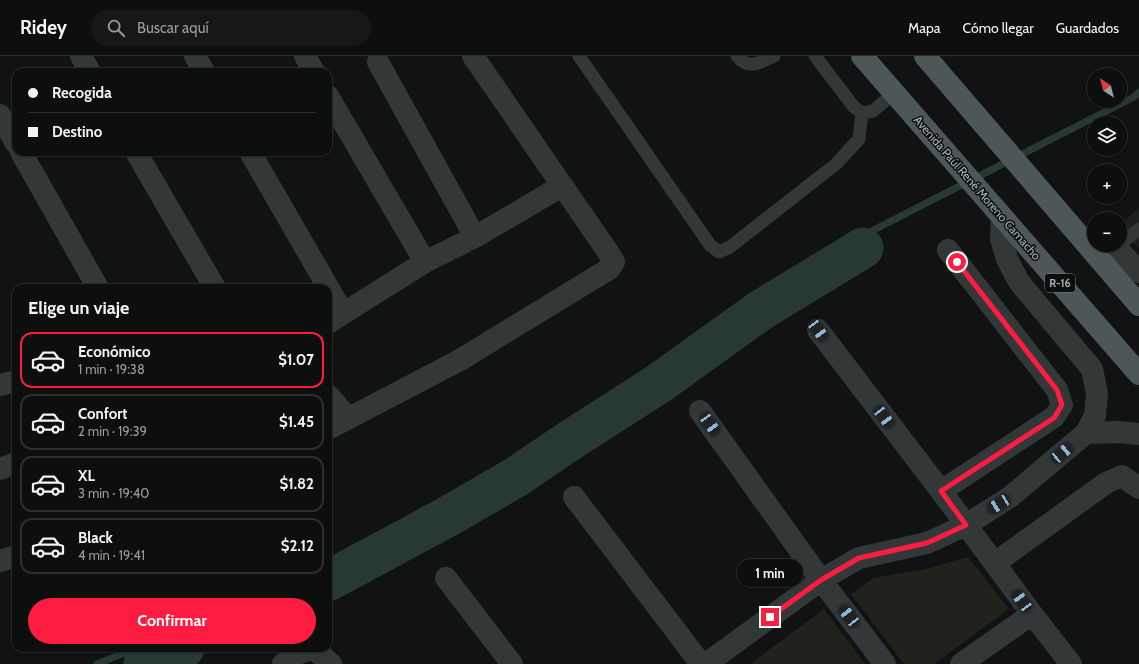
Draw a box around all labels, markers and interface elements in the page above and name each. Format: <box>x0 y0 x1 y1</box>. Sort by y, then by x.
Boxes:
search box <box>91 10 371 46</box>
text: Ridey <box>20 16 67 39</box>
icon: search <box>105 17 127 39</box>
text: Buscar aquí <box>137 19 209 37</box>
text: Mapa <box>908 19 941 37</box>
text: Cómo llegar <box>963 19 1034 37</box>
text: Guardados <box>1056 19 1119 37</box>
north arrow <box>1087 68 1127 108</box>
map controls <box>1087 68 1127 252</box>
text: Recogida <box>52 84 112 102</box>
street label: Avenida Paúl René Moreno Camacho <box>911 112 1044 263</box>
button: layers <box>1087 116 1127 156</box>
text: Destino <box>52 123 102 141</box>
button: + <box>1087 164 1127 204</box>
button: − <box>1087 212 1127 252</box>
route start <box>948 253 966 271</box>
road number: R-16 <box>1045 274 1075 292</box>
text: Elige un viaje <box>28 297 129 319</box>
car <box>806 317 830 343</box>
icon: car <box>30 342 66 378</box>
text: Económico <box>78 343 150 361</box>
text: $1.07 <box>278 351 314 369</box>
text: 1 min · 19:38 <box>78 361 145 377</box>
icon: car <box>30 404 66 440</box>
car <box>872 404 896 430</box>
text: Confort <box>78 405 127 423</box>
car <box>698 411 722 437</box>
text: $1.45 <box>279 413 314 431</box>
text: 2 min · 19:39 <box>78 423 147 439</box>
car <box>1049 441 1075 465</box>
icon: car <box>30 466 66 502</box>
text: XL <box>78 467 95 485</box>
text: $1.82 <box>279 475 314 493</box>
text: 3 min · 19:40 <box>78 485 149 501</box>
car <box>986 493 1012 515</box>
icon: car <box>30 528 66 564</box>
text: Black <box>78 529 113 547</box>
text: $2.12 <box>281 537 314 555</box>
text: 4 min · 19:41 <box>78 547 145 563</box>
callout: 1 min <box>737 559 803 587</box>
text: 1 min <box>755 565 785 581</box>
car <box>1010 588 1034 614</box>
button: Confirmar <box>28 598 316 644</box>
car <box>837 603 861 629</box>
route end <box>761 608 779 626</box>

